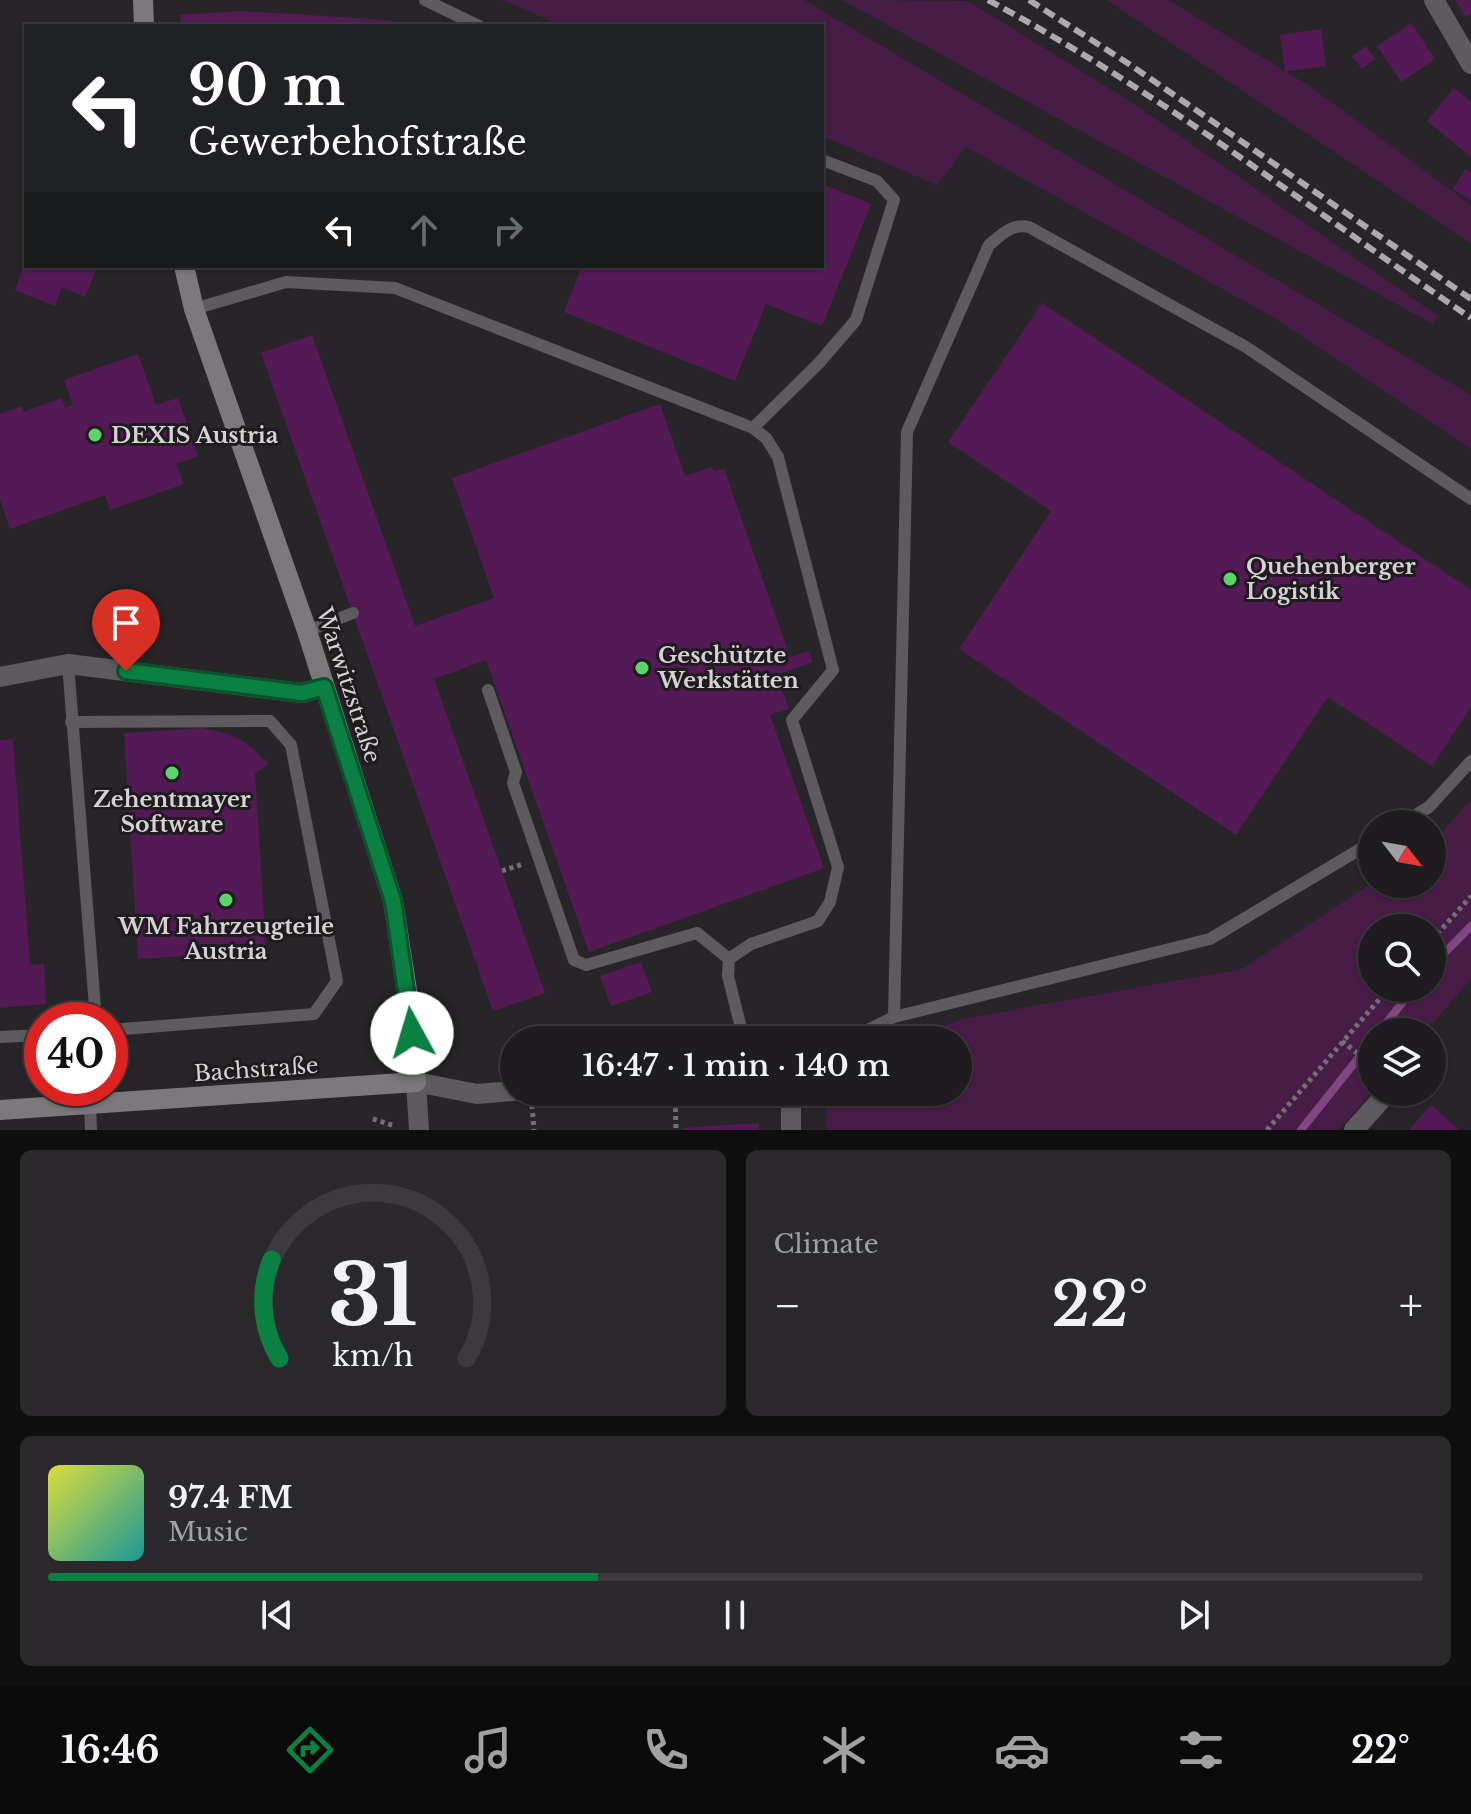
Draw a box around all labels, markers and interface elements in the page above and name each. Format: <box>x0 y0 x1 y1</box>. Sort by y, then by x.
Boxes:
text: 90 m <box>188 51 345 120</box>
icon: left <box>56 56 160 160</box>
text: Gewerbehofstraße <box>188 120 527 165</box>
icon: left <box>318 208 362 252</box>
icon: ahead <box>402 208 446 252</box>
icon: right <box>486 208 530 252</box>
place label: DEXIS Austria <box>111 422 279 449</box>
marker: DEXIS Austria <box>86 426 104 444</box>
place label: Quehenberger Logistik <box>1246 553 1416 605</box>
marker: Quehenberger Logistik <box>1221 570 1239 588</box>
pin <box>92 589 160 671</box>
icon: arrive <box>104 601 148 645</box>
street label: Warwitzstraße <box>310 603 386 766</box>
place label: Geschützte Werkstätten <box>657 642 799 694</box>
marker: Geschützte Werkstätten <box>633 659 651 677</box>
marker: Zehentmayer Software <box>163 764 181 782</box>
place label: Zehentmayer Software <box>93 786 251 838</box>
north arrow <box>1358 810 1446 898</box>
map controls <box>1358 810 1446 1106</box>
marker: WM Fahrzeugteile Austria <box>217 891 235 909</box>
place label: WM Fahrzeugteile Austria <box>117 913 334 965</box>
button: search <box>1358 914 1446 1002</box>
position arrow <box>370 991 454 1075</box>
speed limit sign: 40 <box>24 1002 128 1106</box>
button: layers <box>1358 1018 1446 1106</box>
text: 16:47 · 1 min · 140 m <box>582 1047 890 1084</box>
street label: Bachstraße <box>193 1052 319 1087</box>
text: Climate <box>774 1228 879 1260</box>
text: 31 <box>328 1244 417 1347</box>
text: 22° <box>1052 1268 1149 1342</box>
text: − <box>774 1278 801 1333</box>
text: + <box>1399 1278 1423 1333</box>
text: km/h <box>332 1338 413 1374</box>
text: 97.4 FM <box>168 1479 293 1516</box>
text: Music <box>168 1516 248 1548</box>
icon: previous <box>255 1593 299 1637</box>
icon: pause <box>713 1593 757 1637</box>
icon: next <box>1172 1593 1216 1637</box>
icon: directions <box>282 1722 338 1778</box>
icon: music <box>460 1722 516 1778</box>
icon: phone <box>638 1722 694 1778</box>
icon: climate <box>816 1722 872 1778</box>
icon: car <box>994 1722 1050 1778</box>
icon: filters <box>1173 1722 1229 1778</box>
text: 16:46 <box>61 1728 159 1773</box>
text: 22° <box>1351 1728 1410 1773</box>

